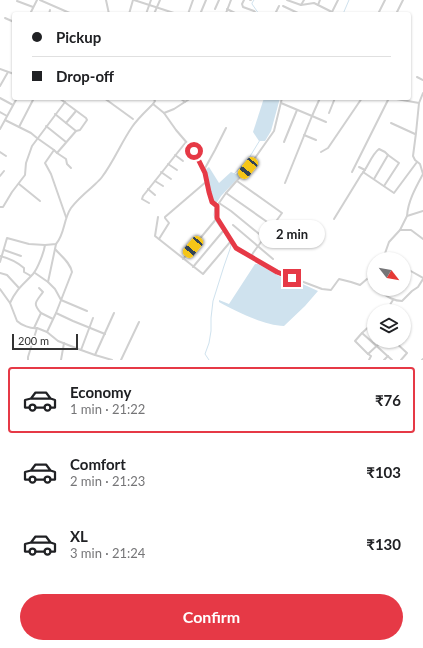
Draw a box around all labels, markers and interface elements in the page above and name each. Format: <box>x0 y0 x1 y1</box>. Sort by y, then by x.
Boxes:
text: Pickup <box>56 28 101 46</box>
text: Drop-off <box>56 67 114 85</box>
route start <box>185 142 203 160</box>
car <box>236 155 260 181</box>
callout: 2 min <box>259 220 325 248</box>
text: 2 min <box>276 226 308 242</box>
car <box>181 234 205 260</box>
north arrow <box>367 252 411 296</box>
map controls <box>367 252 411 348</box>
route end <box>283 269 301 287</box>
button: layers <box>367 304 411 348</box>
scale bar <box>12 332 78 351</box>
text: 200 m <box>18 334 49 347</box>
icon: car <box>22 382 58 418</box>
text: Economy <box>70 383 131 401</box>
text: ₹76 <box>375 391 401 409</box>
text: 1 min · 21:22 <box>70 401 145 417</box>
icon: car <box>22 454 58 490</box>
text: Comfort <box>70 455 126 473</box>
text: ₹103 <box>366 463 401 481</box>
text: 2 min · 21:23 <box>70 473 145 489</box>
icon: car <box>22 526 58 562</box>
text: XL <box>70 527 88 545</box>
text: ₹130 <box>366 535 401 553</box>
text: 3 min · 21:24 <box>70 545 145 561</box>
button: Confirm <box>20 594 403 640</box>

